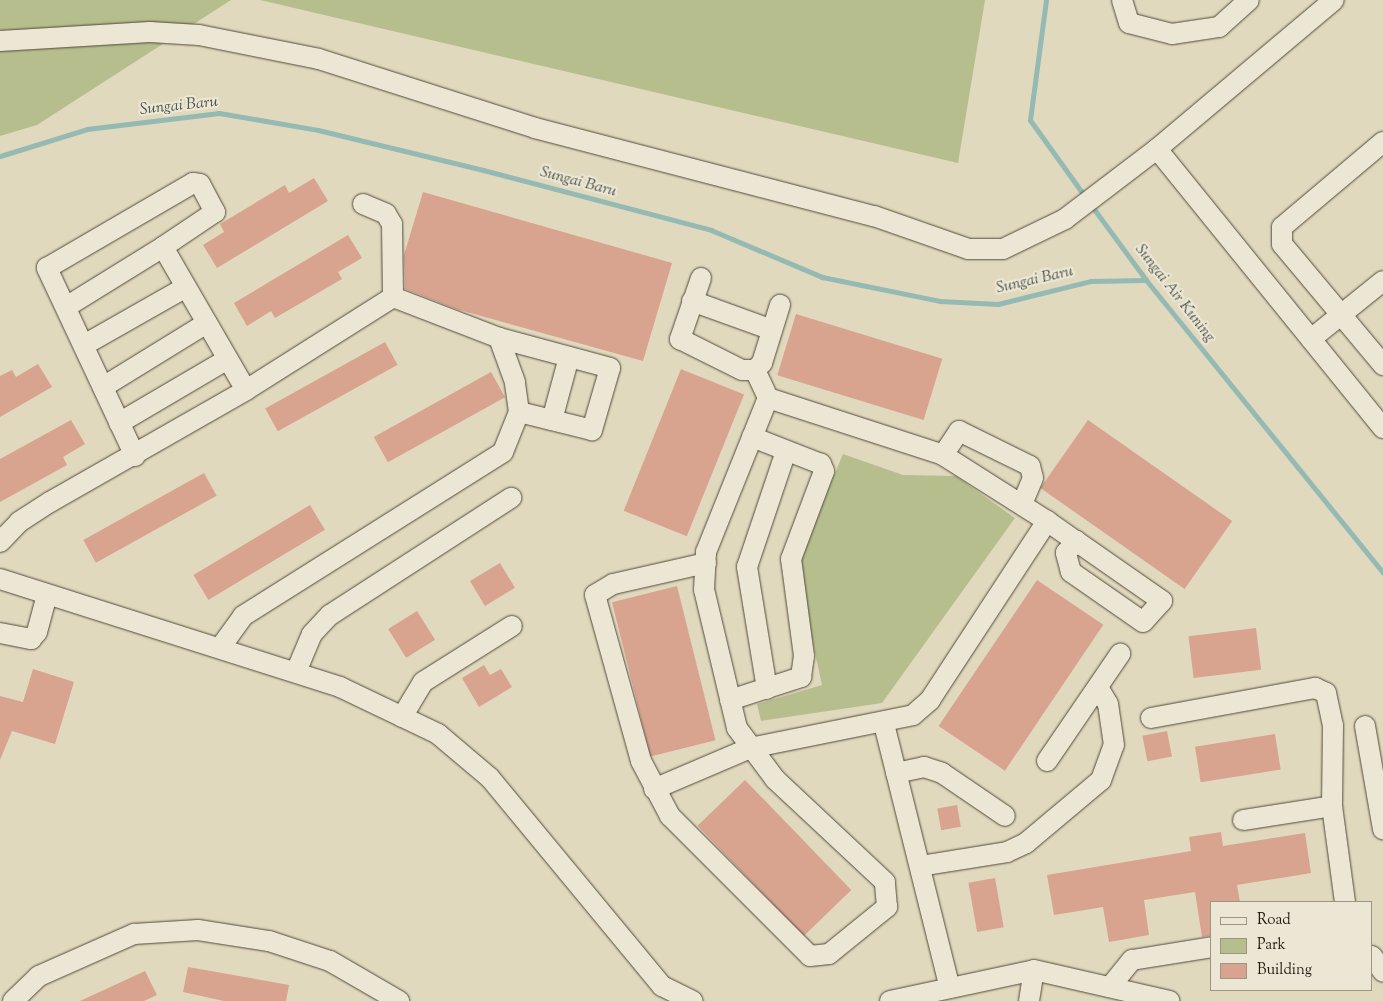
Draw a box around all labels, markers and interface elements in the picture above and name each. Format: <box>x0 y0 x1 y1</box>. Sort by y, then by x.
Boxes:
water label: Sungai Baru <box>139 93 219 121</box>
water label: Sungai Baru <box>538 164 618 202</box>
water label: Sungai Air Kuning <box>1130 241 1218 347</box>
water label: Sungai Baru <box>995 263 1075 299</box>
legend <box>1210 901 1373 991</box>
text: Road <box>1257 910 1291 931</box>
text: Park <box>1257 935 1286 956</box>
text: Building <box>1257 960 1312 981</box>

